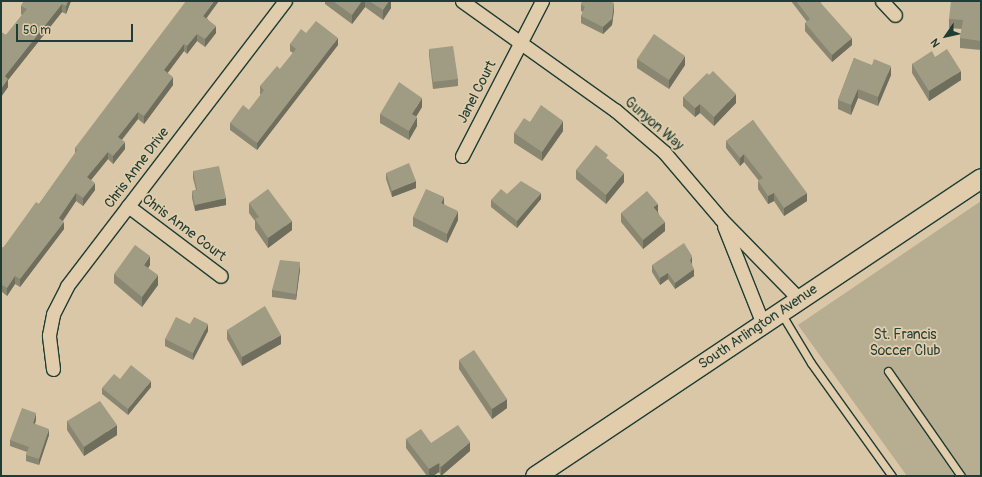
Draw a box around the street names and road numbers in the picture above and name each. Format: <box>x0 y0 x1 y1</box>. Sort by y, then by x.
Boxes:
street label: Janel Court <box>454 58 500 126</box>
street label: Gunyon Way <box>621 94 687 154</box>
street label: Chris Anne Drive <box>101 124 173 212</box>
street label: Chris Anne Court <box>139 191 229 265</box>
street label: South Arlington Avenue <box>695 281 821 373</box>

